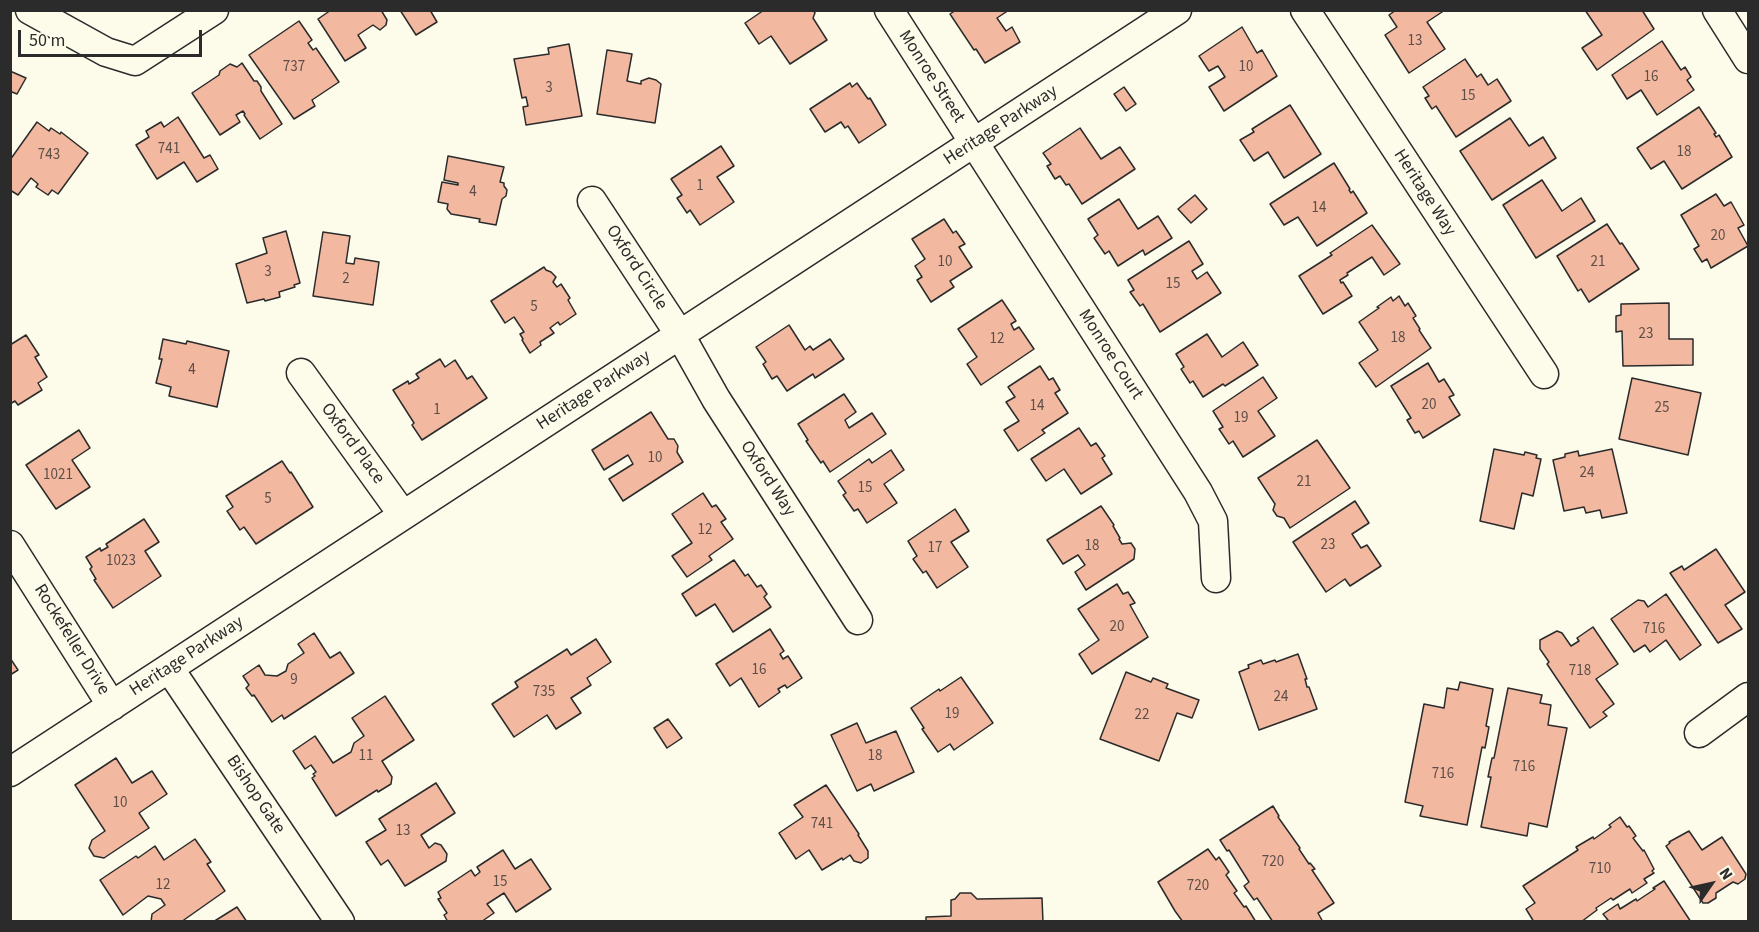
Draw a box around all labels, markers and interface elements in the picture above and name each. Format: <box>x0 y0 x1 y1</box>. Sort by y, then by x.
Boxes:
scale bar <box>21 18 206 56</box>
street label: Monroe Street <box>893 27 969 127</box>
text: 50 m <box>29 28 65 53</box>
house number: 13 <box>1408 33 1422 51</box>
house number: 737 <box>283 59 305 77</box>
house number: 10 <box>1239 59 1253 77</box>
house number: 16 <box>1644 69 1658 87</box>
house number: 3 <box>545 80 553 98</box>
street label: Heritage Parkway <box>940 81 1062 171</box>
house number: 15 <box>1461 88 1475 106</box>
house number: 741 <box>158 141 180 159</box>
house number: 18 <box>1677 144 1691 162</box>
street label: Heritage Way <box>1388 146 1460 240</box>
house number: 743 <box>38 147 60 165</box>
house number: 1 <box>696 178 704 196</box>
house number: 4 <box>469 184 477 202</box>
house number: 14 <box>1312 200 1326 218</box>
street label: Oxford Circle <box>601 222 671 314</box>
house number: 20 <box>1711 228 1725 246</box>
house number: 10 <box>938 254 952 272</box>
house number: 21 <box>1591 254 1605 272</box>
house number: 3 <box>264 264 272 282</box>
house number: 2 <box>342 271 350 289</box>
house number: 15 <box>1166 276 1180 294</box>
house number: 5 <box>530 299 538 317</box>
street label: Monroe Court <box>1073 306 1147 404</box>
house number: 23 <box>1639 326 1653 344</box>
house number: 18 <box>1391 330 1405 348</box>
house number: 12 <box>990 331 1004 349</box>
street label: Heritage Parkway <box>533 346 655 436</box>
house number: 4 <box>188 362 196 380</box>
house number: 20 <box>1422 397 1436 415</box>
house number: 14 <box>1030 398 1044 416</box>
street label: Oxford Place <box>315 399 389 489</box>
house number: 25 <box>1655 400 1669 418</box>
house number: 1 <box>433 402 441 420</box>
house number: 19 <box>1234 410 1248 428</box>
street label: Oxford Way <box>735 437 799 521</box>
house number: 10 <box>648 450 662 468</box>
house number: 24 <box>1580 465 1594 483</box>
house number: 1021 <box>43 467 73 485</box>
house number: 21 <box>1297 474 1311 492</box>
house number: 15 <box>858 480 872 498</box>
house number: 5 <box>264 491 272 509</box>
house number: 12 <box>698 522 712 540</box>
house number: 23 <box>1321 537 1335 555</box>
house number: 18 <box>1085 538 1099 556</box>
house number: 17 <box>928 540 942 558</box>
house number: 1023 <box>106 553 136 571</box>
street label: Rockefeller Drive <box>28 581 114 699</box>
street label: Heritage Parkway <box>126 612 248 702</box>
house number: 20 <box>1110 619 1124 637</box>
house number: 716 <box>1643 621 1665 639</box>
house number: 16 <box>752 662 766 680</box>
house number: 718 <box>1569 663 1591 681</box>
house number: 9 <box>290 672 298 690</box>
house number: 735 <box>533 684 555 702</box>
house number: 24 <box>1274 689 1288 707</box>
house number: 19 <box>945 706 959 724</box>
house number: 22 <box>1135 707 1149 725</box>
house number: 11 <box>359 748 373 766</box>
house number: 18 <box>868 748 882 766</box>
street label: Bishop Gate <box>221 751 289 839</box>
house number: 716 <box>1513 759 1535 777</box>
house number: 716 <box>1432 766 1454 784</box>
house number: 10 <box>113 795 127 813</box>
house number: 741 <box>811 816 833 834</box>
house number: 13 <box>396 823 410 841</box>
house number: 720 <box>1262 854 1284 872</box>
north arrow <box>1681 854 1741 914</box>
house number: 710 <box>1589 861 1611 879</box>
text: N <box>1714 863 1738 884</box>
house number: 15 <box>493 874 507 892</box>
house number: 12 <box>156 877 170 895</box>
house number: 720 <box>1187 878 1209 896</box>

